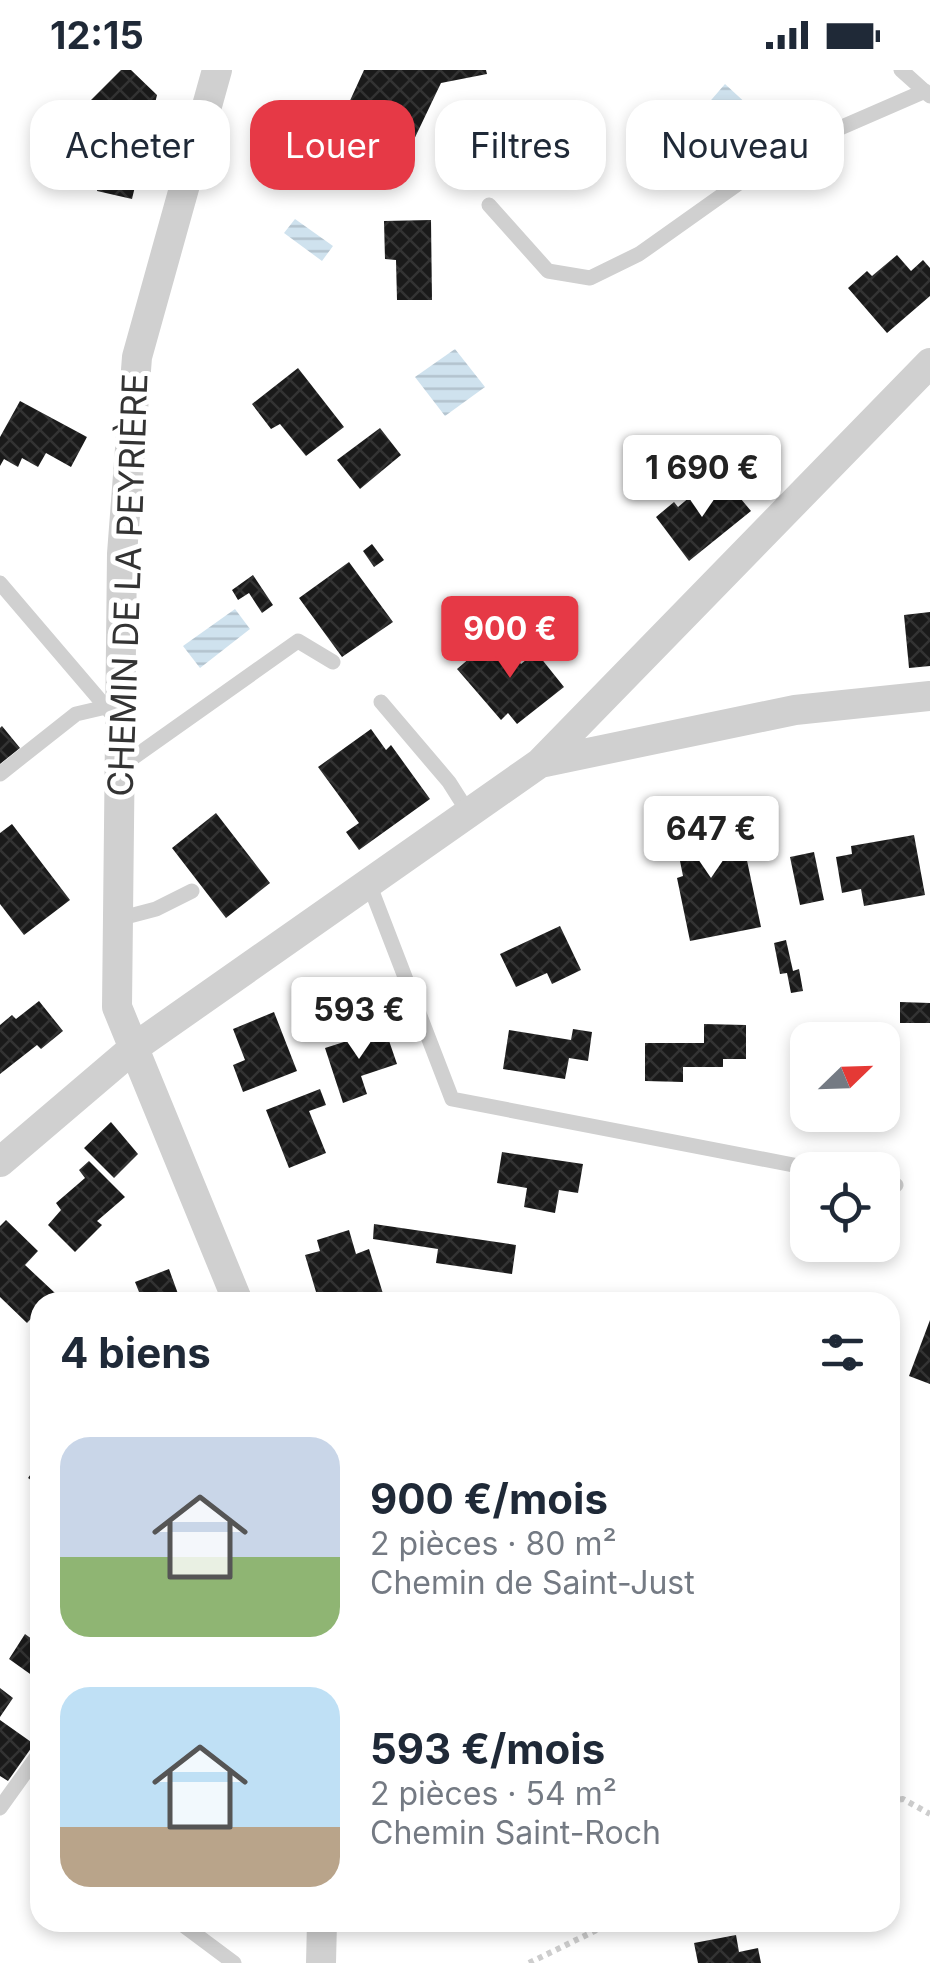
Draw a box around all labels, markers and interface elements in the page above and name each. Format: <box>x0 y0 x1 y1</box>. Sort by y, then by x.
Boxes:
text: 12:15 <box>50 12 144 58</box>
chip: Acheter <box>30 100 230 190</box>
chip: Louer <box>250 100 415 190</box>
chip: Filtres <box>435 100 606 190</box>
chip: Nouveau <box>626 100 844 190</box>
street label: CHEMIN DE LA PEYRIÈRE <box>99 373 155 797</box>
pin: 1 690 € <box>610 435 794 520</box>
text: 1 690 € <box>645 448 759 487</box>
pin: 900 € <box>440 596 580 681</box>
text: 900 € <box>463 609 557 648</box>
pin: 647 € <box>641 796 781 881</box>
text: 647 € <box>666 809 756 848</box>
pin: 593 € <box>289 977 429 1062</box>
text: 593 € <box>313 990 405 1029</box>
north arrow <box>790 1022 900 1132</box>
map controls <box>790 1022 900 1262</box>
button: locate <box>790 1152 900 1262</box>
icon: filters <box>815 1325 870 1380</box>
text: 4 biens <box>60 1327 211 1378</box>
text: 900 €/mois <box>370 1473 608 1524</box>
icon: home <box>140 1477 260 1597</box>
text: 2 pièces · 80 m² <box>370 1524 617 1563</box>
text: Chemin de Saint-Just <box>370 1563 695 1602</box>
text: 593 €/mois <box>370 1723 605 1774</box>
icon: home <box>140 1727 260 1847</box>
text: 2 pièces · 54 m² <box>370 1774 617 1813</box>
text: Chemin Saint-Roch <box>370 1813 661 1852</box>

